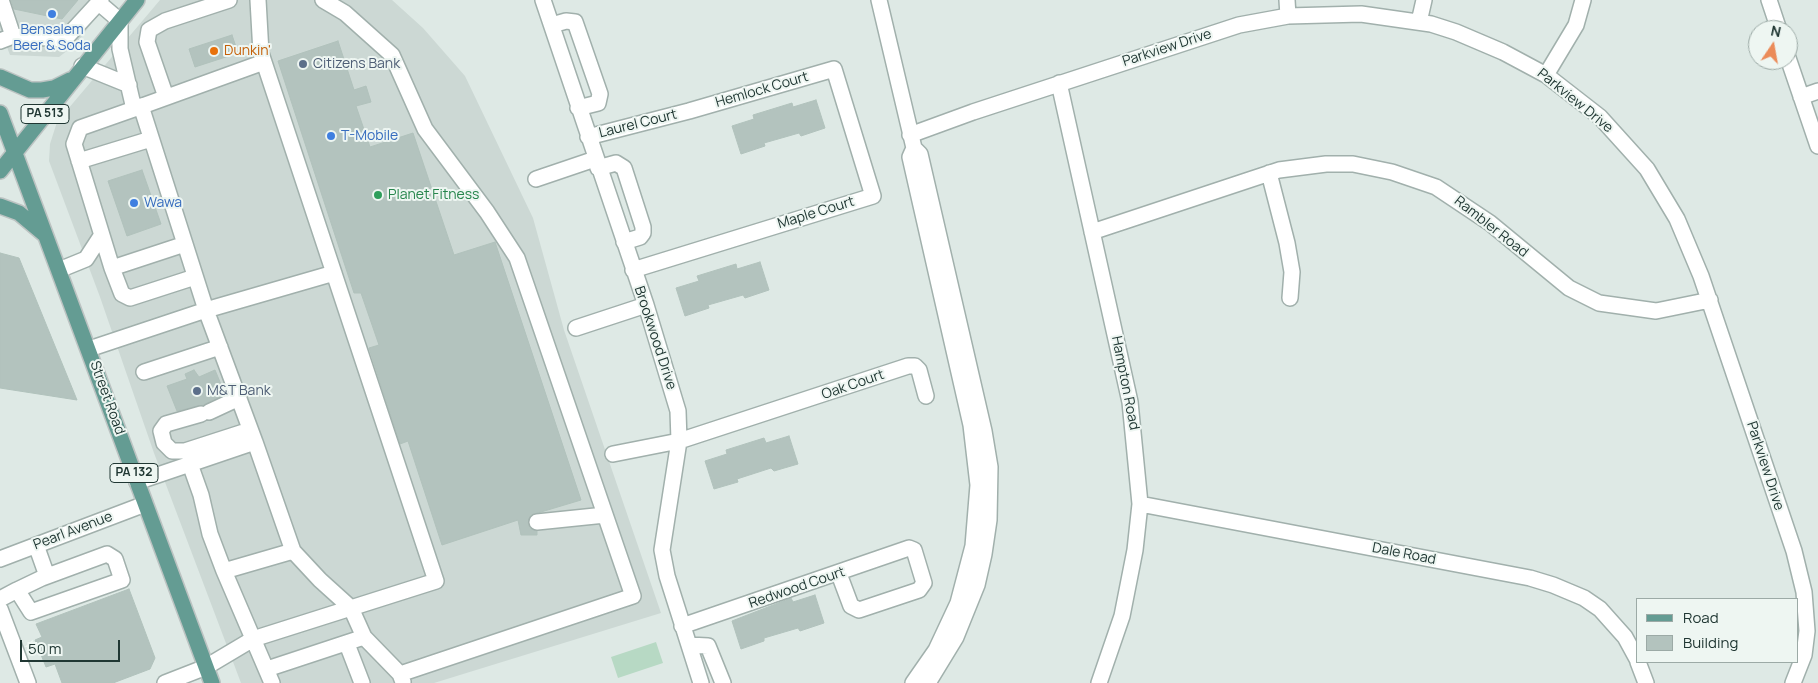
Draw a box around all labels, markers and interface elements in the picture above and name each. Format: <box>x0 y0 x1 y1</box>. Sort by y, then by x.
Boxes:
marker: Bensalem Beer & Soda <box>46 8 58 20</box>
north arrow <box>1748 20 1798 70</box>
text: N <box>1769 20 1783 41</box>
place label: Bensalem Beer & Soda <box>13 22 91 54</box>
street label: Parkview Drive <box>1120 26 1214 70</box>
place label: Dunkin' <box>224 43 271 59</box>
marker: Dunkin' <box>208 45 220 57</box>
place label: Citizens Bank <box>313 56 400 72</box>
marker: Citizens Bank <box>297 58 309 70</box>
street label: Parkview Drive <box>1534 65 1616 137</box>
street label: Hemlock Court <box>714 69 810 111</box>
road number: PA 513 <box>21 105 69 124</box>
street label: Laurel Court <box>597 106 679 142</box>
place label: T-Mobile <box>341 128 398 144</box>
marker: T-Mobile <box>325 130 337 142</box>
place label: Planet Fitness <box>388 187 479 203</box>
marker: Planet Fitness <box>372 189 384 201</box>
street label: Maple Court <box>776 193 856 233</box>
street label: Rambler Road <box>1451 193 1531 261</box>
place label: Wawa <box>144 195 182 211</box>
marker: Wawa <box>128 197 140 209</box>
street label: Brookwood Drive <box>630 284 680 392</box>
street label: Hampton Road <box>1108 335 1142 431</box>
street label: Street Road <box>86 359 128 437</box>
street label: Oak Court <box>820 366 886 404</box>
place label: M&T Bank <box>207 383 271 399</box>
marker: M&T Bank <box>191 385 203 397</box>
street label: Parkview Drive <box>1743 419 1787 513</box>
road number: PA 132 <box>110 463 158 482</box>
street label: Pearl Avenue <box>31 508 115 554</box>
street label: Dale Road <box>1371 540 1437 568</box>
street label: Redwood Court <box>747 564 847 612</box>
legend <box>1636 598 1798 663</box>
text: Road <box>1683 607 1719 628</box>
scale bar <box>22 630 122 662</box>
text: Building <box>1683 632 1738 653</box>
text: 50 m <box>28 638 62 659</box>

